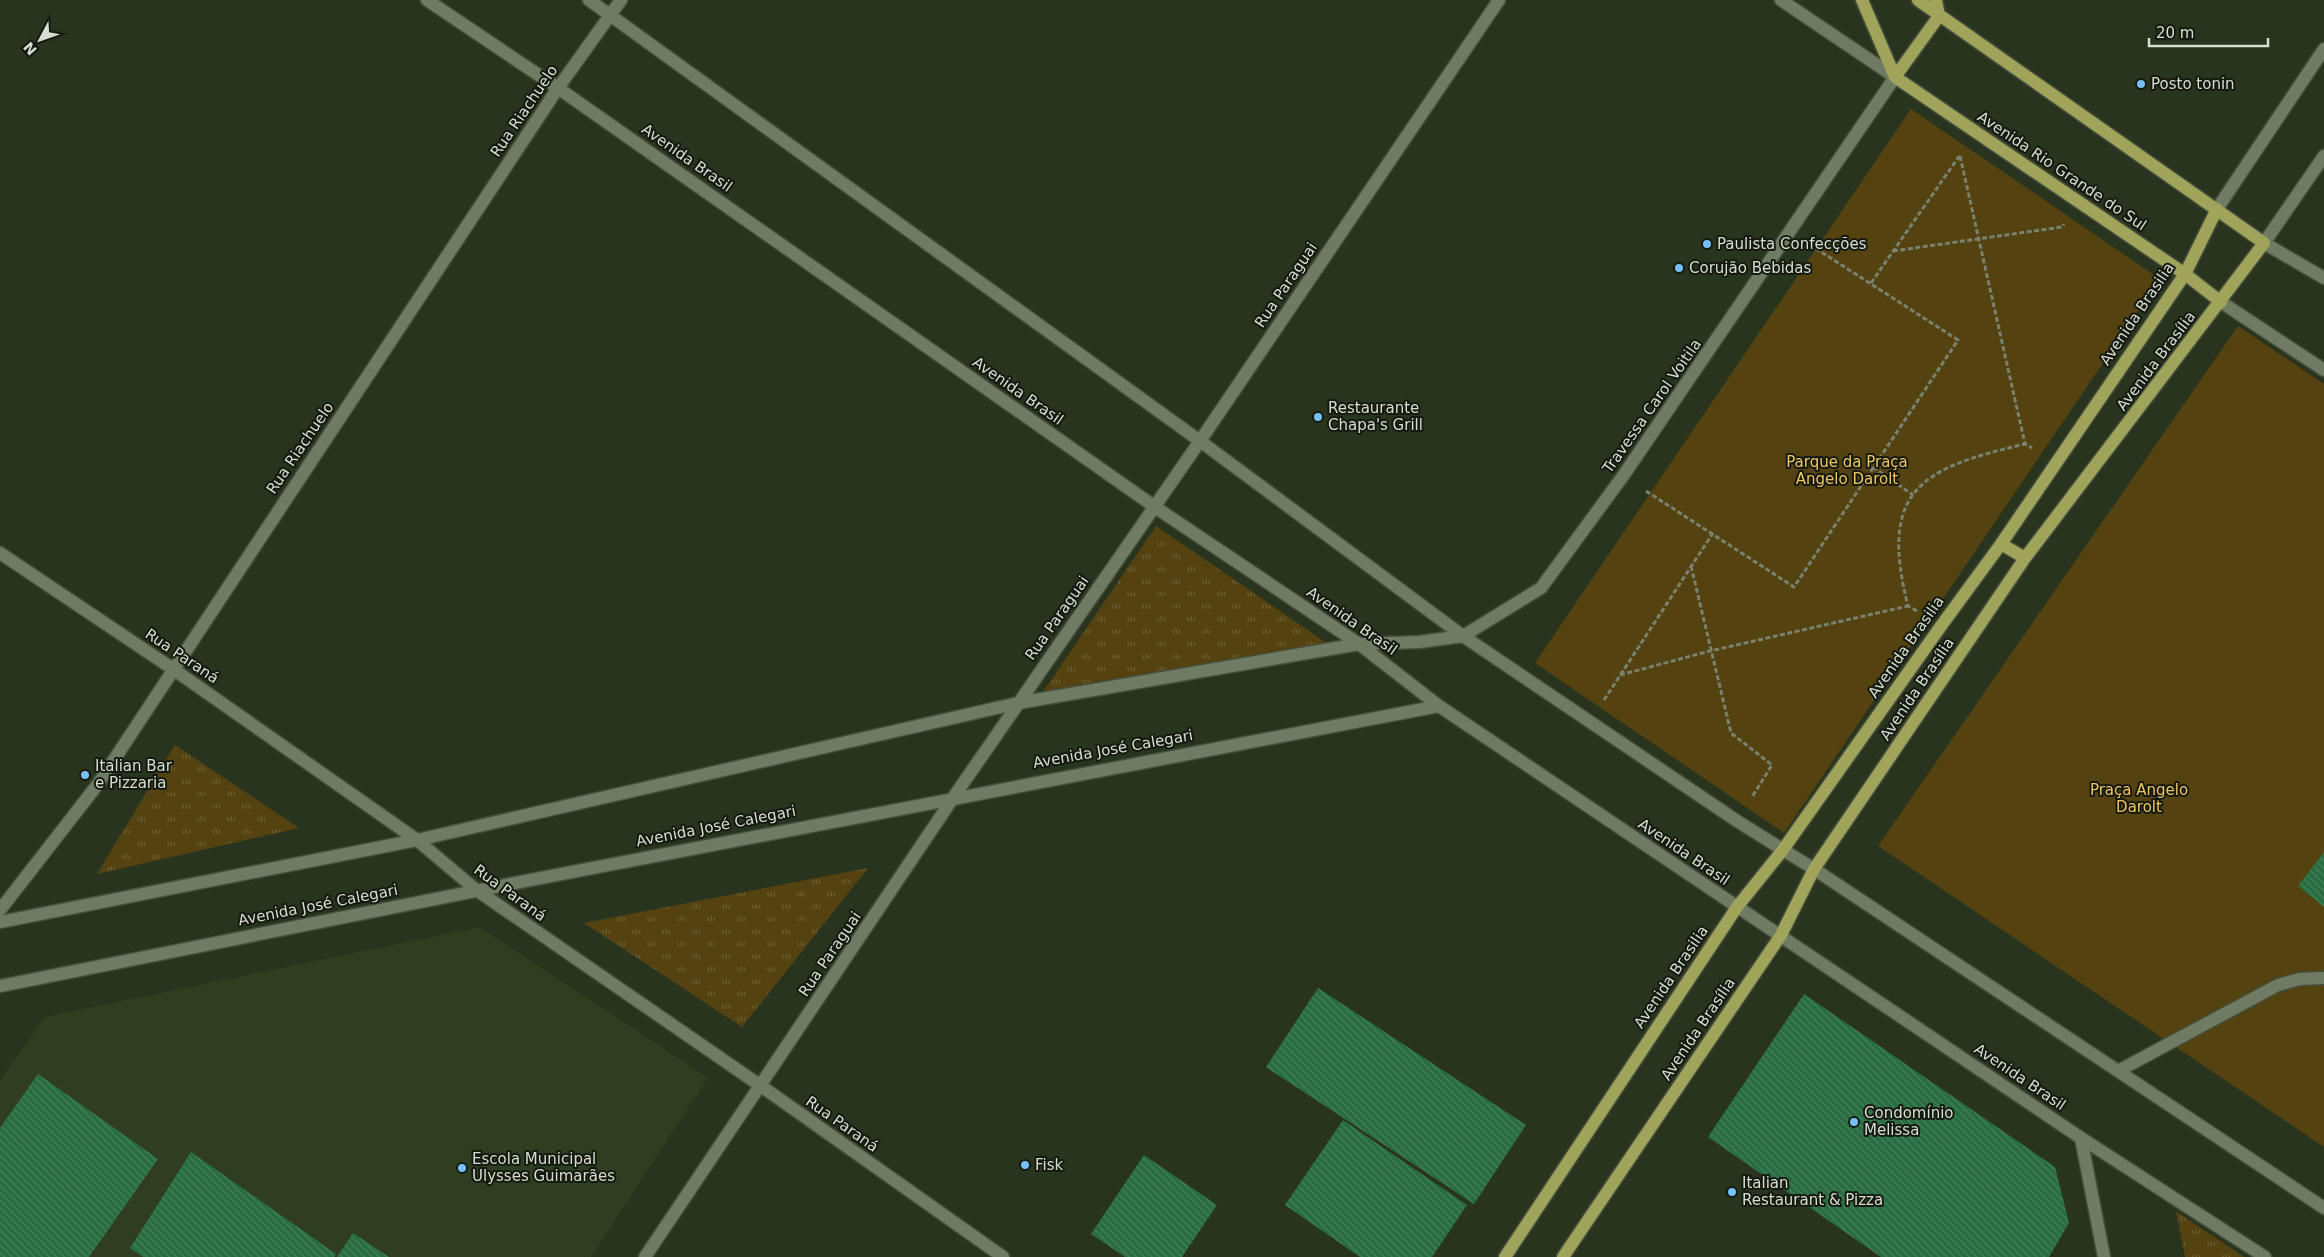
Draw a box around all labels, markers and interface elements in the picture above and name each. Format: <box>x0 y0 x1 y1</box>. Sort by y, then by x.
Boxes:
north arrow <box>15 15 65 65</box>
scale bar <box>2149 15 2268 47</box>
text: 20 m <box>2156 24 2194 42</box>
text: N <box>20 39 40 58</box>
street label: Rua Riachuelo <box>487 62 561 160</box>
place label: Posto tonin <box>2151 75 2235 93</box>
marker: Posto tonin <box>2135 78 2147 90</box>
street label: Avenida Rio Grande do Sul <box>1974 108 2150 234</box>
street label: Avenida Brasil <box>638 120 736 196</box>
place label: Paulista Confecções <box>1717 235 1867 253</box>
marker: Paulista Confecções <box>1701 238 1713 250</box>
street label: Rua Paraguai <box>1251 239 1321 331</box>
place label: Corujão Bebidas <box>1689 259 1812 277</box>
street label: Avenida Brasilia <box>2096 259 2178 369</box>
marker: Corujão Bebidas <box>1673 262 1685 274</box>
street label: Avenida Brasília <box>2113 308 2199 414</box>
street label: Travessa Carol Voitila <box>1598 336 1705 477</box>
street label: Avenida Brasil <box>969 353 1067 429</box>
street label: Rua Riachuelo <box>263 399 337 497</box>
place label: Restaurante Chapa's Grill <box>1328 399 1423 434</box>
marker: Restaurante Chapa's Grill <box>1312 411 1324 423</box>
park label: Parque da Praça Angelo Darolt <box>1786 453 1908 488</box>
street label: Rua Paraguai <box>1021 572 1093 664</box>
street label: Avenida Brasil <box>1303 583 1401 659</box>
street label: Avenida Brasilia <box>1864 593 1948 701</box>
street label: Rua Paraná <box>142 625 222 687</box>
street label: Avenida Brasília <box>1876 634 1958 744</box>
street label: Avenida José Calegari <box>1032 726 1194 772</box>
place label: Italian Bar e Pizzaria <box>95 757 173 792</box>
marker: Italian Bar e Pizzaria <box>79 769 91 781</box>
park label: Praça Angelo Darolt <box>2090 781 2188 816</box>
street label: Avenida José Calegari <box>635 802 797 850</box>
street label: Avenida Brasil <box>1635 815 1733 889</box>
street label: Rua Paraná <box>470 861 550 925</box>
street label: Avenida José Calegari <box>237 881 399 929</box>
street label: Rua Paraguai <box>795 908 865 1000</box>
street label: Avenida Brasilia <box>1630 922 1712 1032</box>
street label: Avenida Brasília <box>1657 974 1739 1084</box>
street label: Avenida Brasil <box>1971 1040 2069 1114</box>
street label: Rua Paraná <box>802 1092 882 1156</box>
place label: Condomínio Melissa <box>1864 1104 1954 1139</box>
marker: Condomínio Melissa <box>1848 1116 1860 1128</box>
place label: Escola Municipal Ulysses Guimarães <box>472 1150 615 1185</box>
place label: Fisk <box>1035 1156 1064 1174</box>
marker: Fisk <box>1019 1159 1031 1171</box>
marker: Escola Municipal Ulysses Guimarães <box>456 1162 468 1174</box>
place label: Italian Restaurant & Pizza <box>1742 1174 1883 1209</box>
marker: Italian Restaurant & Pizza <box>1726 1186 1738 1198</box>

